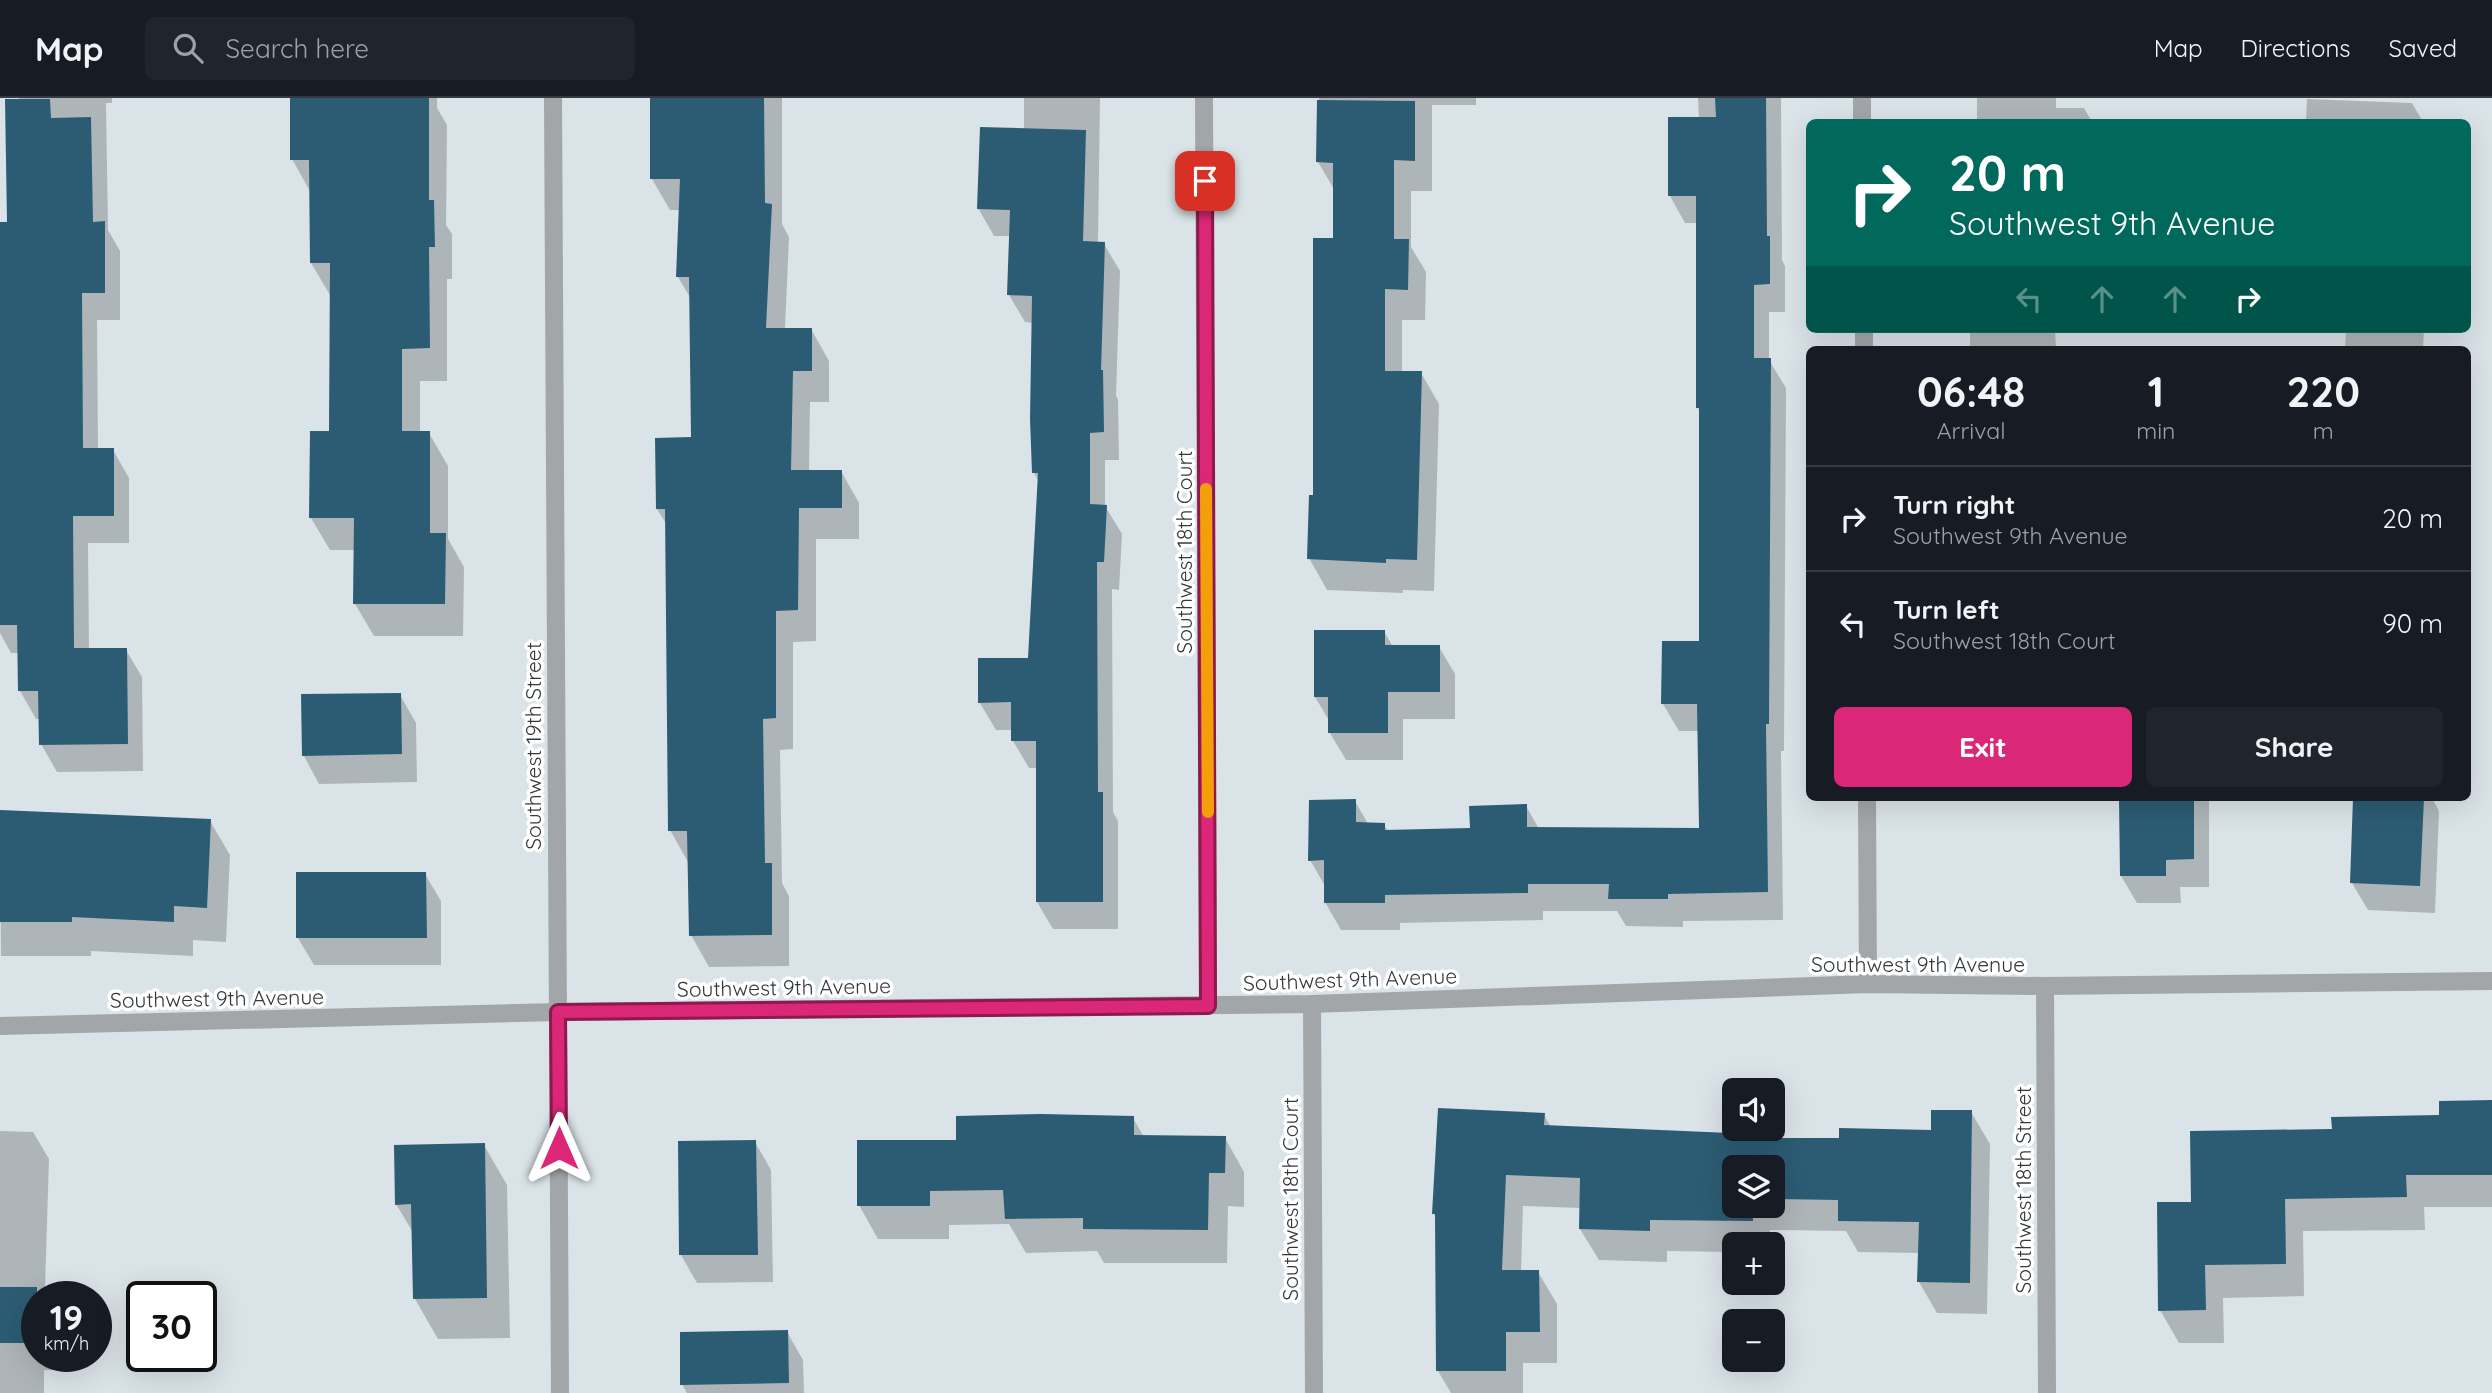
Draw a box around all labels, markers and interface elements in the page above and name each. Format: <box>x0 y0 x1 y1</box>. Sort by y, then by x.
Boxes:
search box <box>145 17 635 80</box>
text: Map <box>35 28 103 69</box>
icon: search <box>169 29 207 67</box>
text: Search here <box>225 32 369 65</box>
text: Map <box>2154 33 2203 63</box>
text: Directions <box>2241 33 2351 63</box>
text: Saved <box>2389 33 2457 63</box>
text: 20 m <box>1949 142 2066 203</box>
icon: right <box>1834 147 1925 238</box>
pin <box>1175 151 1235 211</box>
icon: arrive <box>1186 162 1224 200</box>
text: Southwest 9th Avenue <box>1949 203 2275 243</box>
icon: left <box>2010 280 2048 318</box>
icon: ahead <box>2083 280 2121 318</box>
icon: ahead <box>2156 280 2194 318</box>
icon: right <box>2229 280 2267 318</box>
text: 06:48 <box>1917 365 2025 418</box>
text: 1 <box>2148 365 2164 418</box>
text: 220 <box>2286 365 2360 418</box>
text: Arrival <box>1937 416 2006 445</box>
text: min <box>2136 416 2175 445</box>
text: m <box>2313 416 2334 445</box>
street label: Southwest 18th Court <box>1171 450 1197 654</box>
text: Turn right <box>1893 488 2015 521</box>
icon: right <box>1834 500 1872 538</box>
text: 20 m <box>2382 502 2443 535</box>
text: Southwest 9th Avenue <box>1893 521 2128 550</box>
text: Turn left <box>1893 593 2000 626</box>
icon: left <box>1834 605 1872 643</box>
text: 90 m <box>2382 607 2443 640</box>
text: Southwest 18th Court <box>1893 626 2116 655</box>
street label: Southwest 19th Street <box>520 642 546 850</box>
button: Exit <box>1834 707 2132 787</box>
button: Share <box>2146 707 2443 787</box>
street label: Southwest 9th Avenue <box>1811 951 2025 977</box>
street label: Southwest 9th Avenue <box>1243 962 1457 996</box>
street label: Southwest 9th Avenue <box>677 972 891 1002</box>
street label: Southwest 9th Avenue <box>110 983 324 1013</box>
map controls <box>1722 1078 1785 1372</box>
button: sound <box>1722 1078 1785 1141</box>
street label: Southwest 18th Street <box>2010 1086 2036 1294</box>
street label: Southwest 18th Court <box>1277 1097 1303 1301</box>
position arrow <box>522 1111 596 1185</box>
button: layers <box>1722 1155 1785 1218</box>
button: + <box>1722 1232 1785 1295</box>
speed limit sign: 30 <box>126 1281 217 1372</box>
text: 19 <box>50 1295 83 1339</box>
button: − <box>1722 1309 1785 1372</box>
text: km/h <box>44 1332 89 1355</box>

